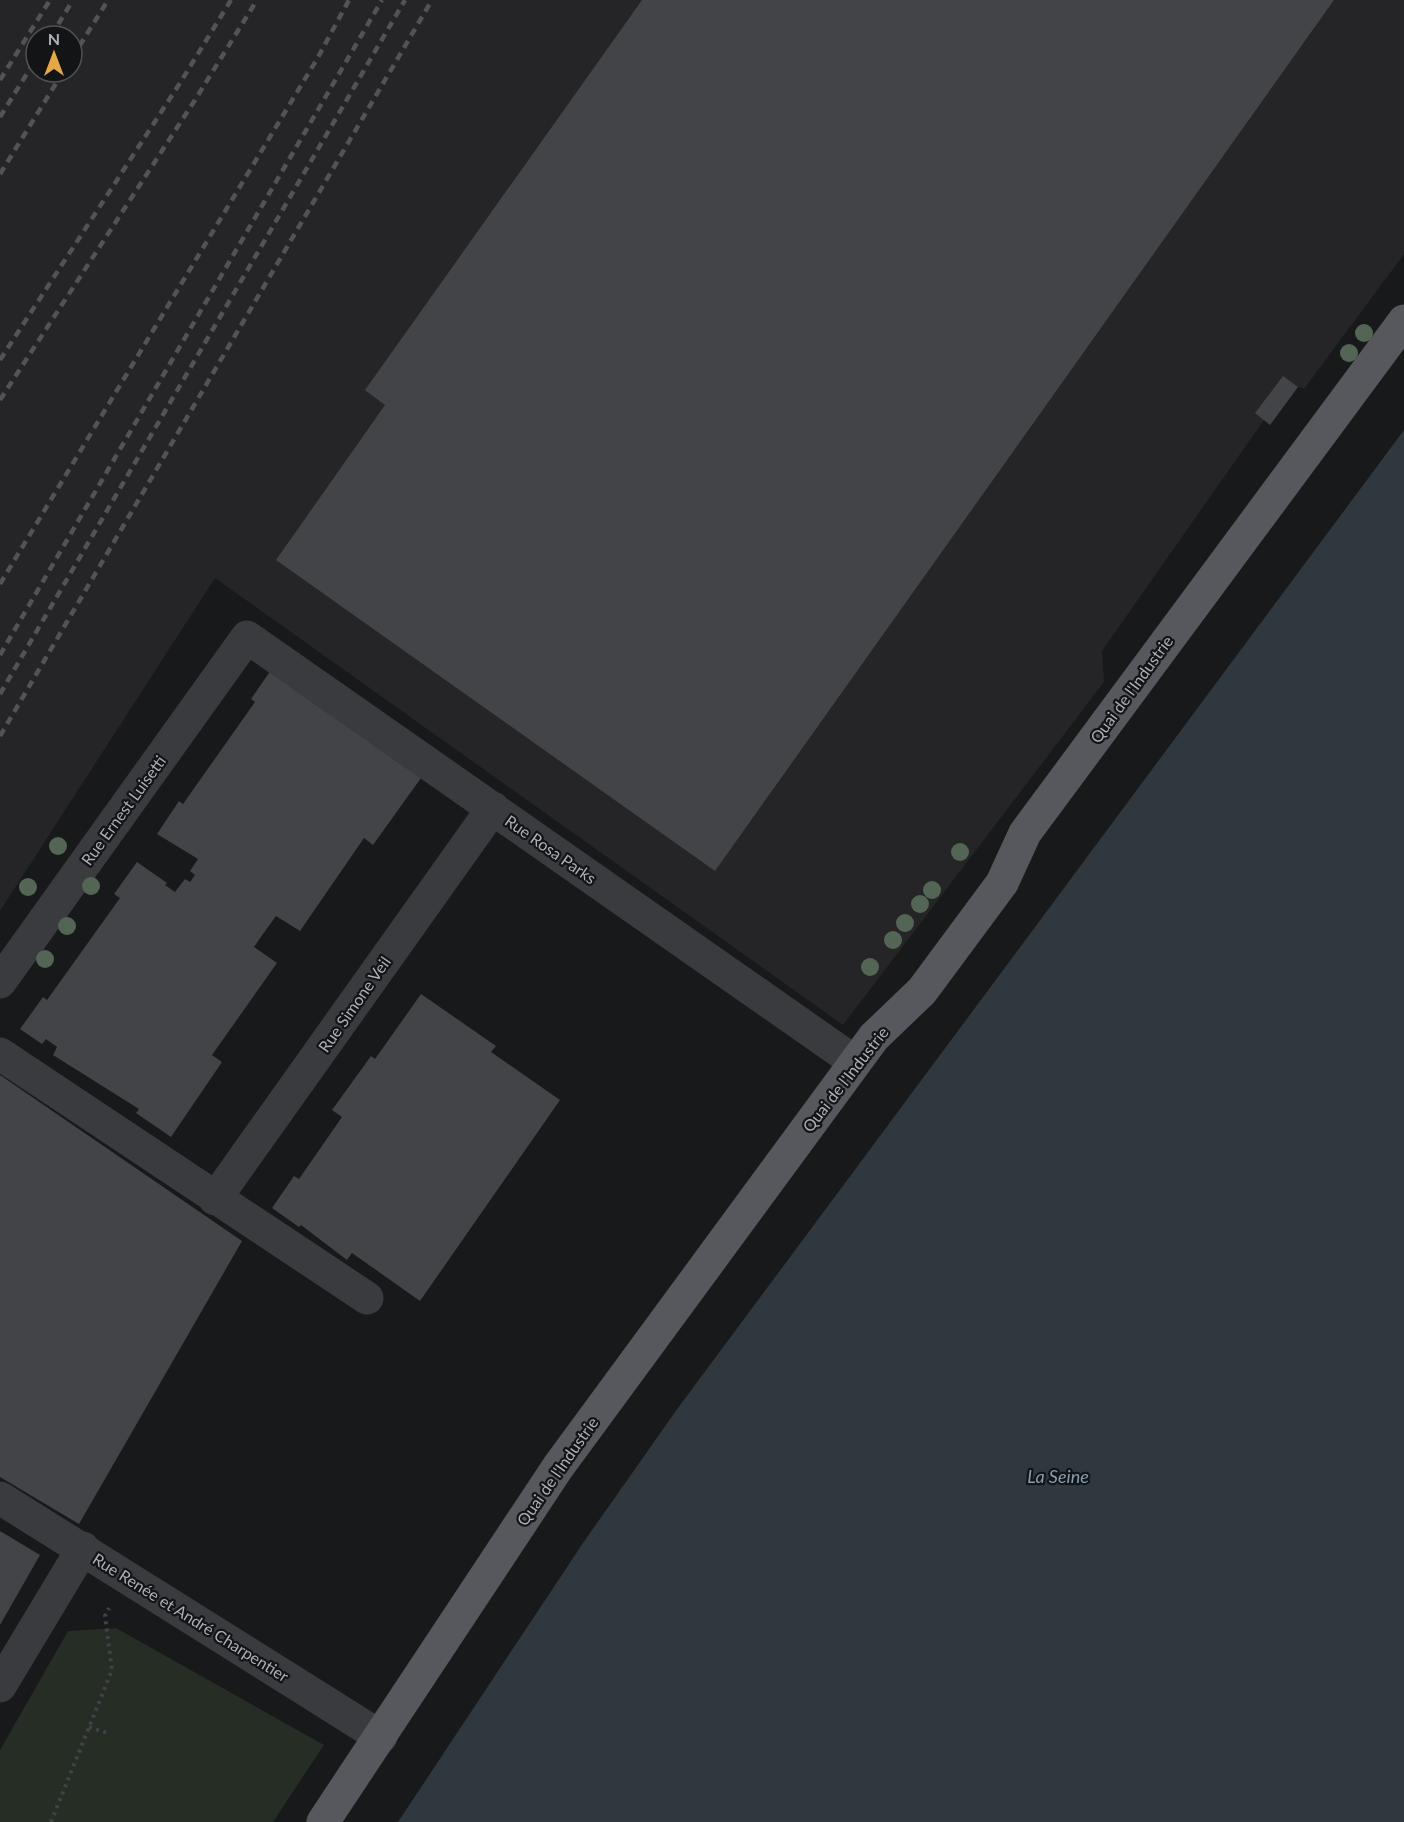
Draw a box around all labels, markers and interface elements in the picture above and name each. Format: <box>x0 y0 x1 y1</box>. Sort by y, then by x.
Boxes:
north arrow <box>24 24 84 84</box>
text: N <box>48 29 60 48</box>
street label: Quai de l'Industrie <box>1086 632 1176 746</box>
street label: Rue Ernest Luisetti <box>77 751 169 869</box>
street label: Rue Rosa Parks <box>502 811 600 887</box>
street label: Rue Simone Veil <box>314 952 394 1056</box>
street label: Quai de l'Industrie <box>798 1023 892 1135</box>
street label: Quai de l'Industrie <box>513 1413 601 1529</box>
water label: La Seine <box>1027 1465 1089 1487</box>
street label: Rue Renée et André Charpentier <box>90 1549 293 1685</box>

